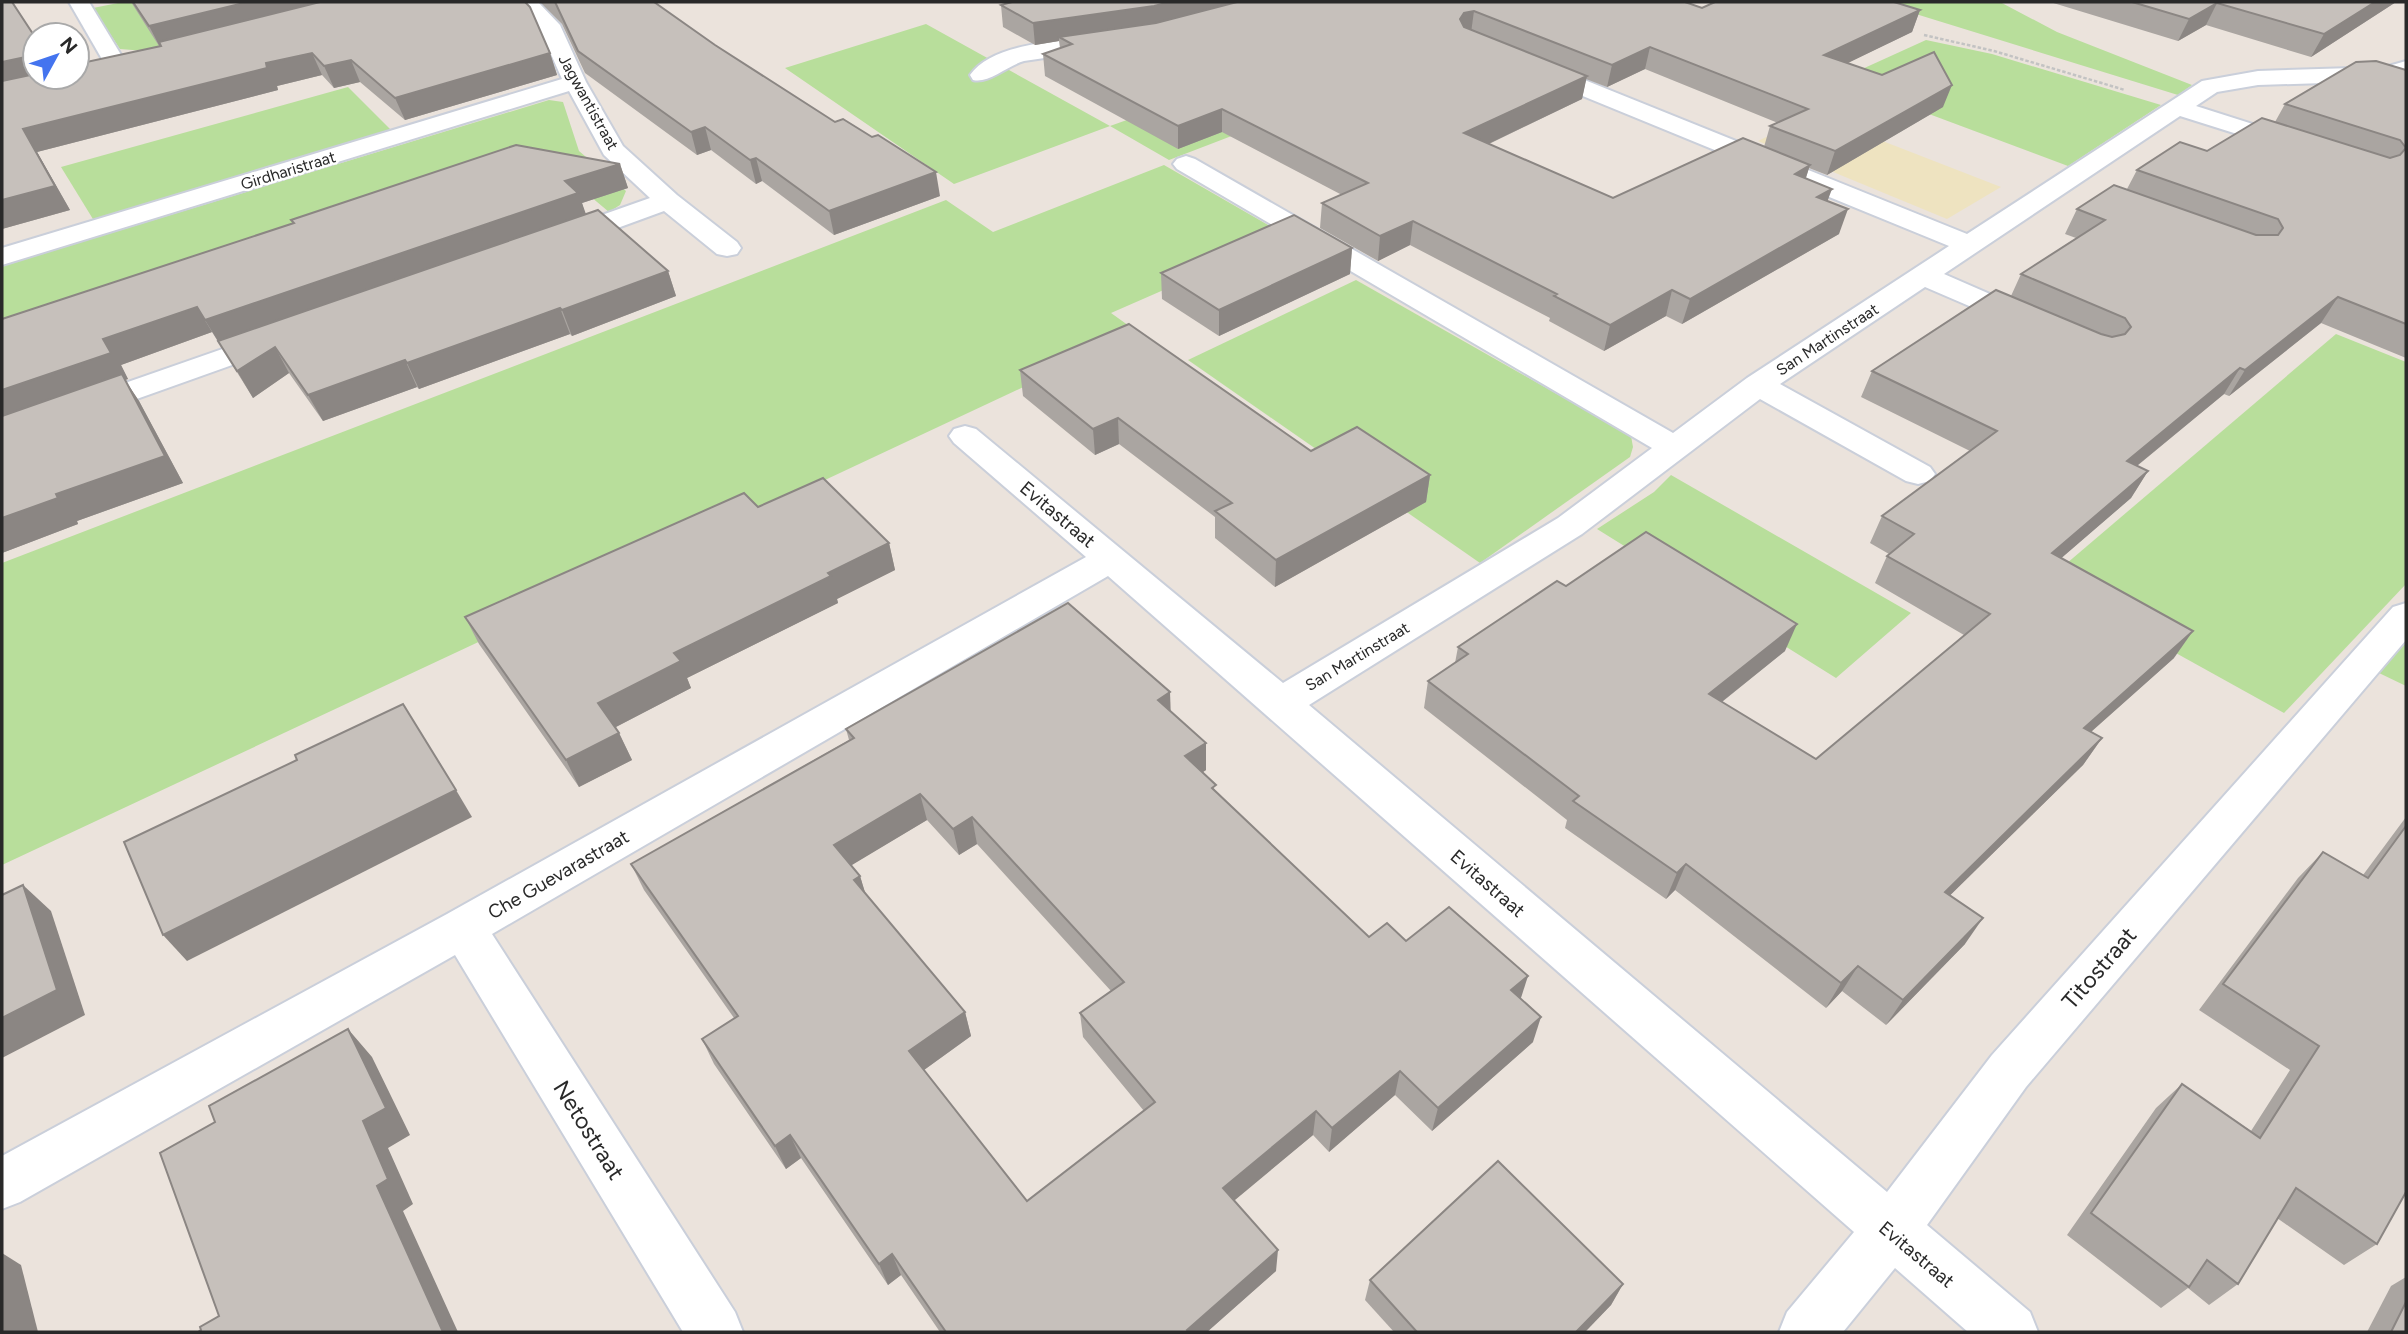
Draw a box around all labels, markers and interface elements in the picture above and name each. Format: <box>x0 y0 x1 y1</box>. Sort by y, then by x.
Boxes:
north arrow <box>21 21 91 91</box>
text: N <box>55 32 82 58</box>
street label: Jagwantistraat <box>554 51 623 153</box>
street label: Girdharistraat <box>238 147 338 194</box>
street label: San Martinstraat <box>1773 299 1882 380</box>
street label: Evitastraat <box>1015 476 1100 553</box>
street label: San Martinstraat <box>1302 618 1413 695</box>
street label: Che Guevarastraat <box>484 825 633 924</box>
street label: Evitastraat <box>1446 845 1530 922</box>
street label: Titostraat <box>2056 921 2142 1015</box>
street label: Netostraat <box>548 1075 630 1185</box>
street label: Evitastraat <box>1874 1216 1959 1293</box>

